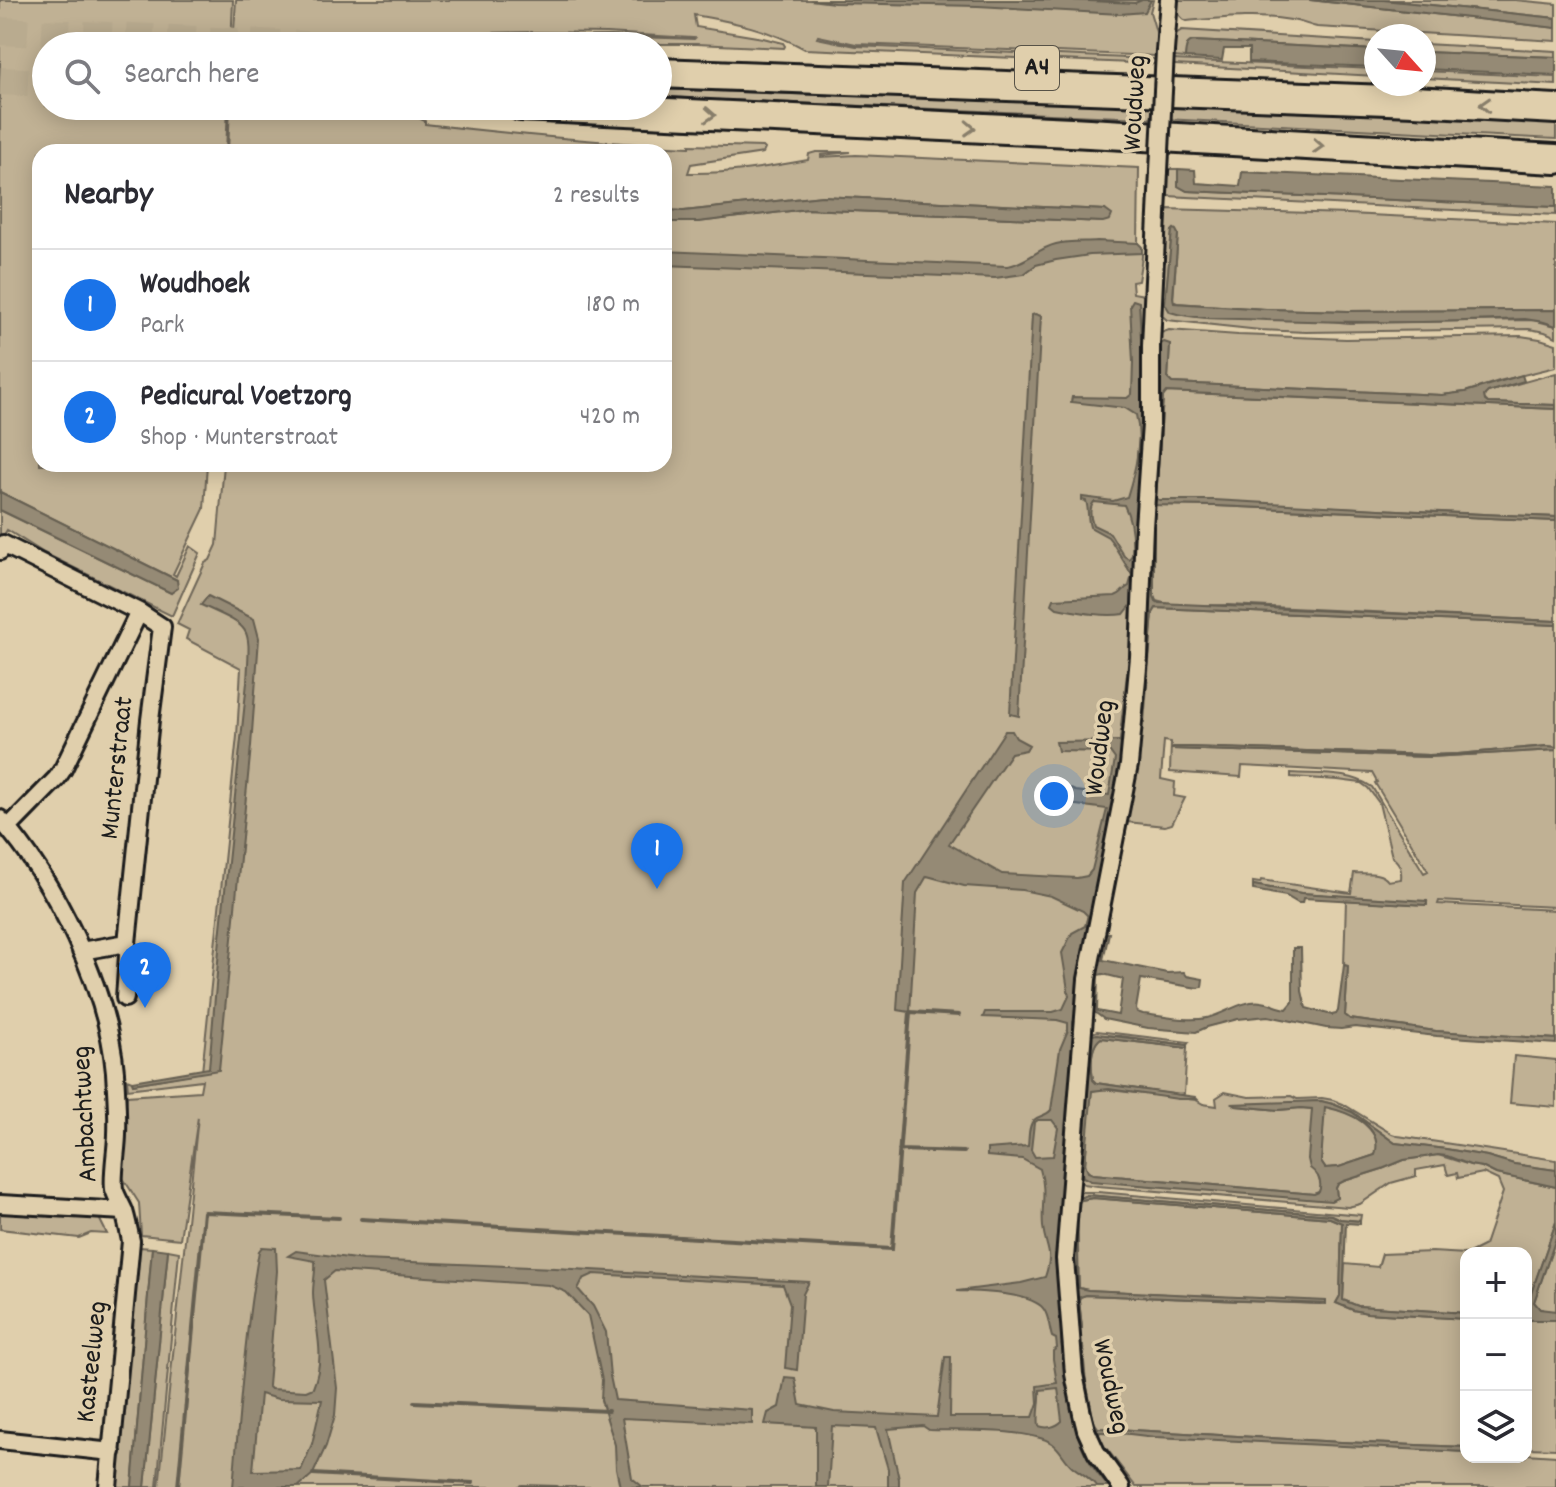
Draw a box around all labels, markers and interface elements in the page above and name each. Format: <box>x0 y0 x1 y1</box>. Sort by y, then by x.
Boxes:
north arrow <box>1364 24 1436 96</box>
search box <box>32 32 672 120</box>
road number: A4 <box>1015 46 1059 90</box>
icon: search <box>60 54 104 98</box>
street label: Woudweg <box>1115 54 1159 152</box>
text: Search here <box>124 55 260 98</box>
one-way arrow <box>1478 97 1491 114</box>
one-way arrow <box>704 106 717 123</box>
one-way arrow <box>964 119 977 136</box>
one-way arrow <box>1312 137 1325 154</box>
text: Nearby <box>64 172 153 221</box>
text: 2 results <box>553 178 640 215</box>
text: Woudhoek <box>140 265 250 308</box>
text: 1 <box>87 287 93 324</box>
text: 180 m <box>586 287 640 324</box>
text: Park <box>140 308 184 345</box>
text: Pedicural Voetzorg <box>140 377 352 420</box>
text: 2 <box>84 399 96 436</box>
text: 420 m <box>580 399 640 436</box>
text: Shop · Munterstraat <box>140 420 338 457</box>
street label: Munterstraat <box>92 695 146 841</box>
street label: Woudweg <box>1076 698 1128 798</box>
your location <box>1034 776 1074 816</box>
pin: 1 <box>631 823 683 889</box>
pin: 2 <box>119 942 171 1008</box>
street label: Ambachtweg <box>63 1045 111 1183</box>
map controls <box>1460 1247 1532 1463</box>
button: + <box>1460 1247 1532 1319</box>
street label: Kasteelweg <box>68 1299 120 1425</box>
button: − <box>1460 1319 1532 1391</box>
street label: Woudweg <box>1079 1336 1139 1438</box>
button: layers <box>1460 1391 1532 1463</box>

